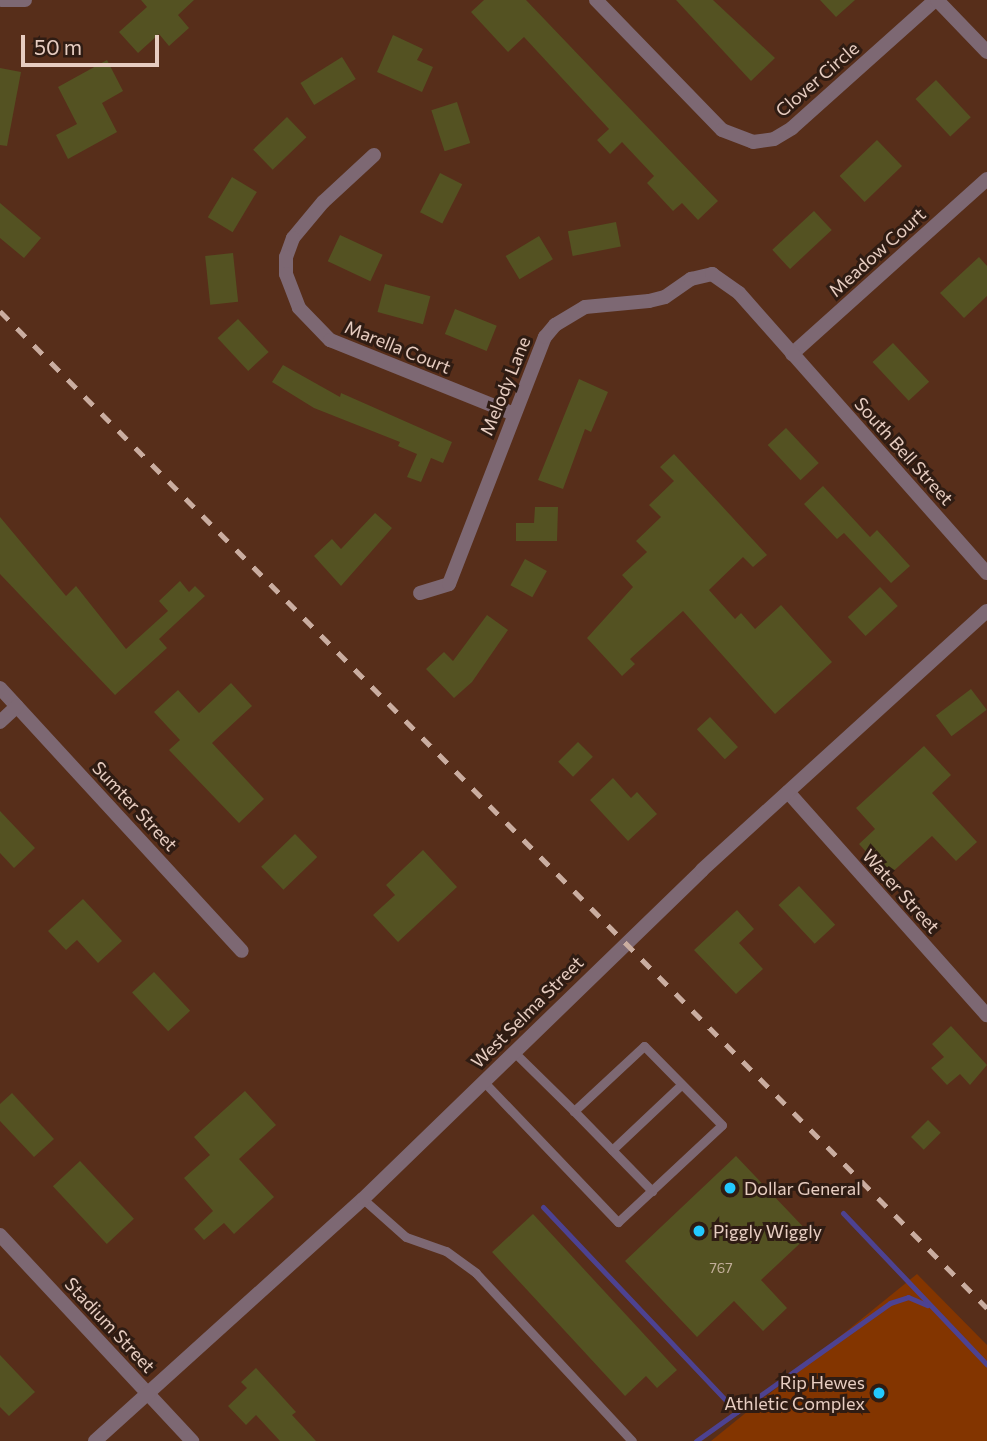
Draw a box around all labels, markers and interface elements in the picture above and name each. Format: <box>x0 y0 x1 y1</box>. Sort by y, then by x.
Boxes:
scale bar <box>24 21 163 65</box>
text: 50 m <box>34 34 82 59</box>
street label: Clover Circle <box>771 37 863 121</box>
street label: Meadow Court <box>824 203 930 301</box>
street label: Marella Court <box>342 316 454 378</box>
street label: Melody Lane <box>475 333 535 439</box>
street label: South Bell Street <box>850 393 958 509</box>
street label: Sumter Street <box>88 757 182 855</box>
street label: Water Street <box>858 845 944 937</box>
street label: West Selma Street <box>466 951 588 1073</box>
place label: Dollar General <box>744 1177 861 1199</box>
marker: Dollar General <box>722 1180 738 1196</box>
place label: Piggly Wiggly <box>713 1220 822 1242</box>
marker: Piggly Wiggly <box>691 1223 707 1239</box>
house number: 767 <box>709 1260 733 1276</box>
street label: Stadium Street <box>60 1273 160 1377</box>
place label: Rip Hewes Athletic Complex <box>724 1372 865 1414</box>
marker: Rip Hewes Athletic Complex <box>871 1385 887 1401</box>

